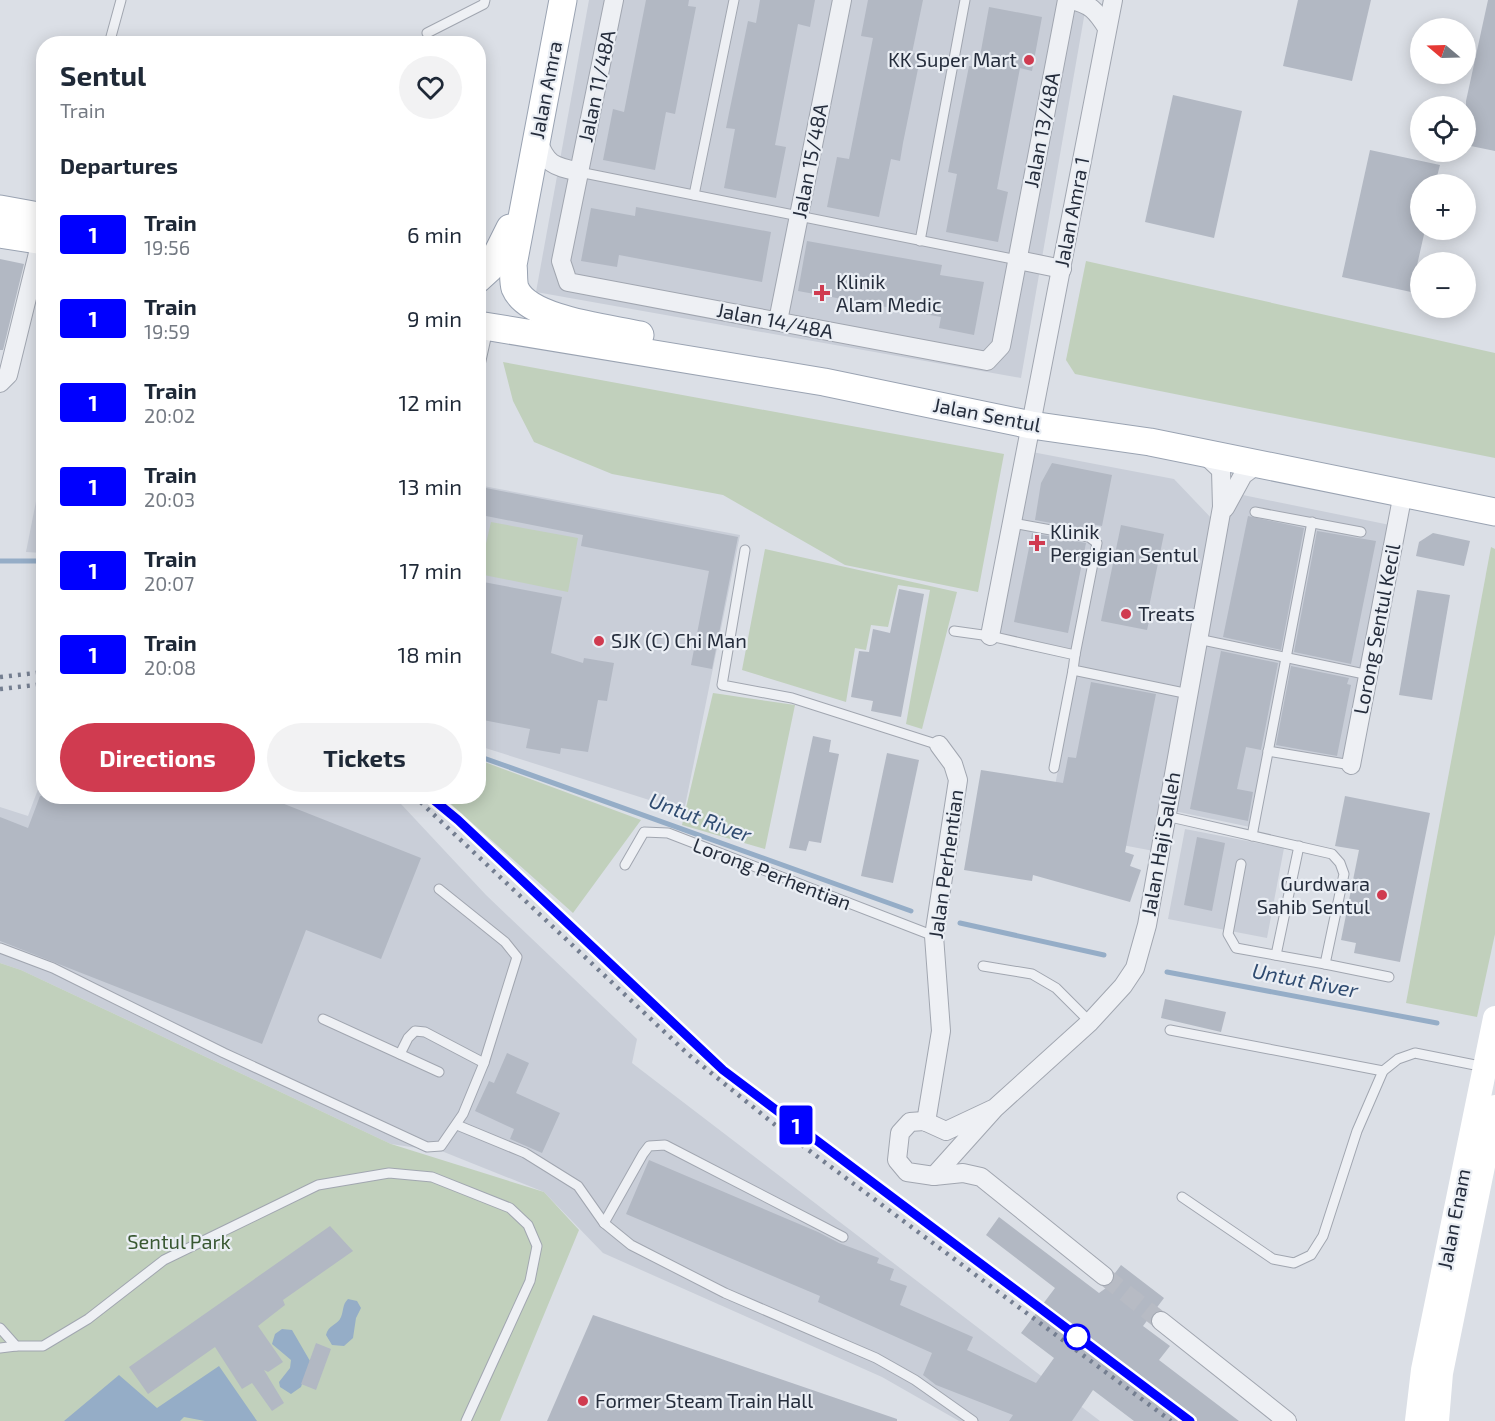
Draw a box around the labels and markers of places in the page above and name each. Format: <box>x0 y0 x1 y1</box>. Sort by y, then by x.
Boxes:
place label: KK Super Mart <box>888 47 1017 71</box>
marker: KK Super Mart <box>1022 53 1036 67</box>
place label: Klinik Alam Medic <box>836 269 942 316</box>
marker: Klinik Alam Medic <box>813 284 831 302</box>
place label: Klinik Pergigian Sentul <box>1050 519 1198 566</box>
marker: Klinik Pergigian Sentul <box>1028 534 1046 552</box>
place label: Treats <box>1138 601 1195 625</box>
marker: Treats <box>1119 607 1133 621</box>
place label: SJK (C) Chi Man <box>611 628 747 652</box>
marker: SJK (C) Chi Man <box>592 634 606 648</box>
place label: Gurdwara Sahib Sentul <box>1257 871 1370 918</box>
marker: Gurdwara Sahib Sentul <box>1375 888 1389 902</box>
unlabelled marker <box>1064 1324 1090 1350</box>
place label: Former Steam Train Hall <box>595 1388 813 1412</box>
marker: Former Steam Train Hall <box>576 1394 590 1408</box>

